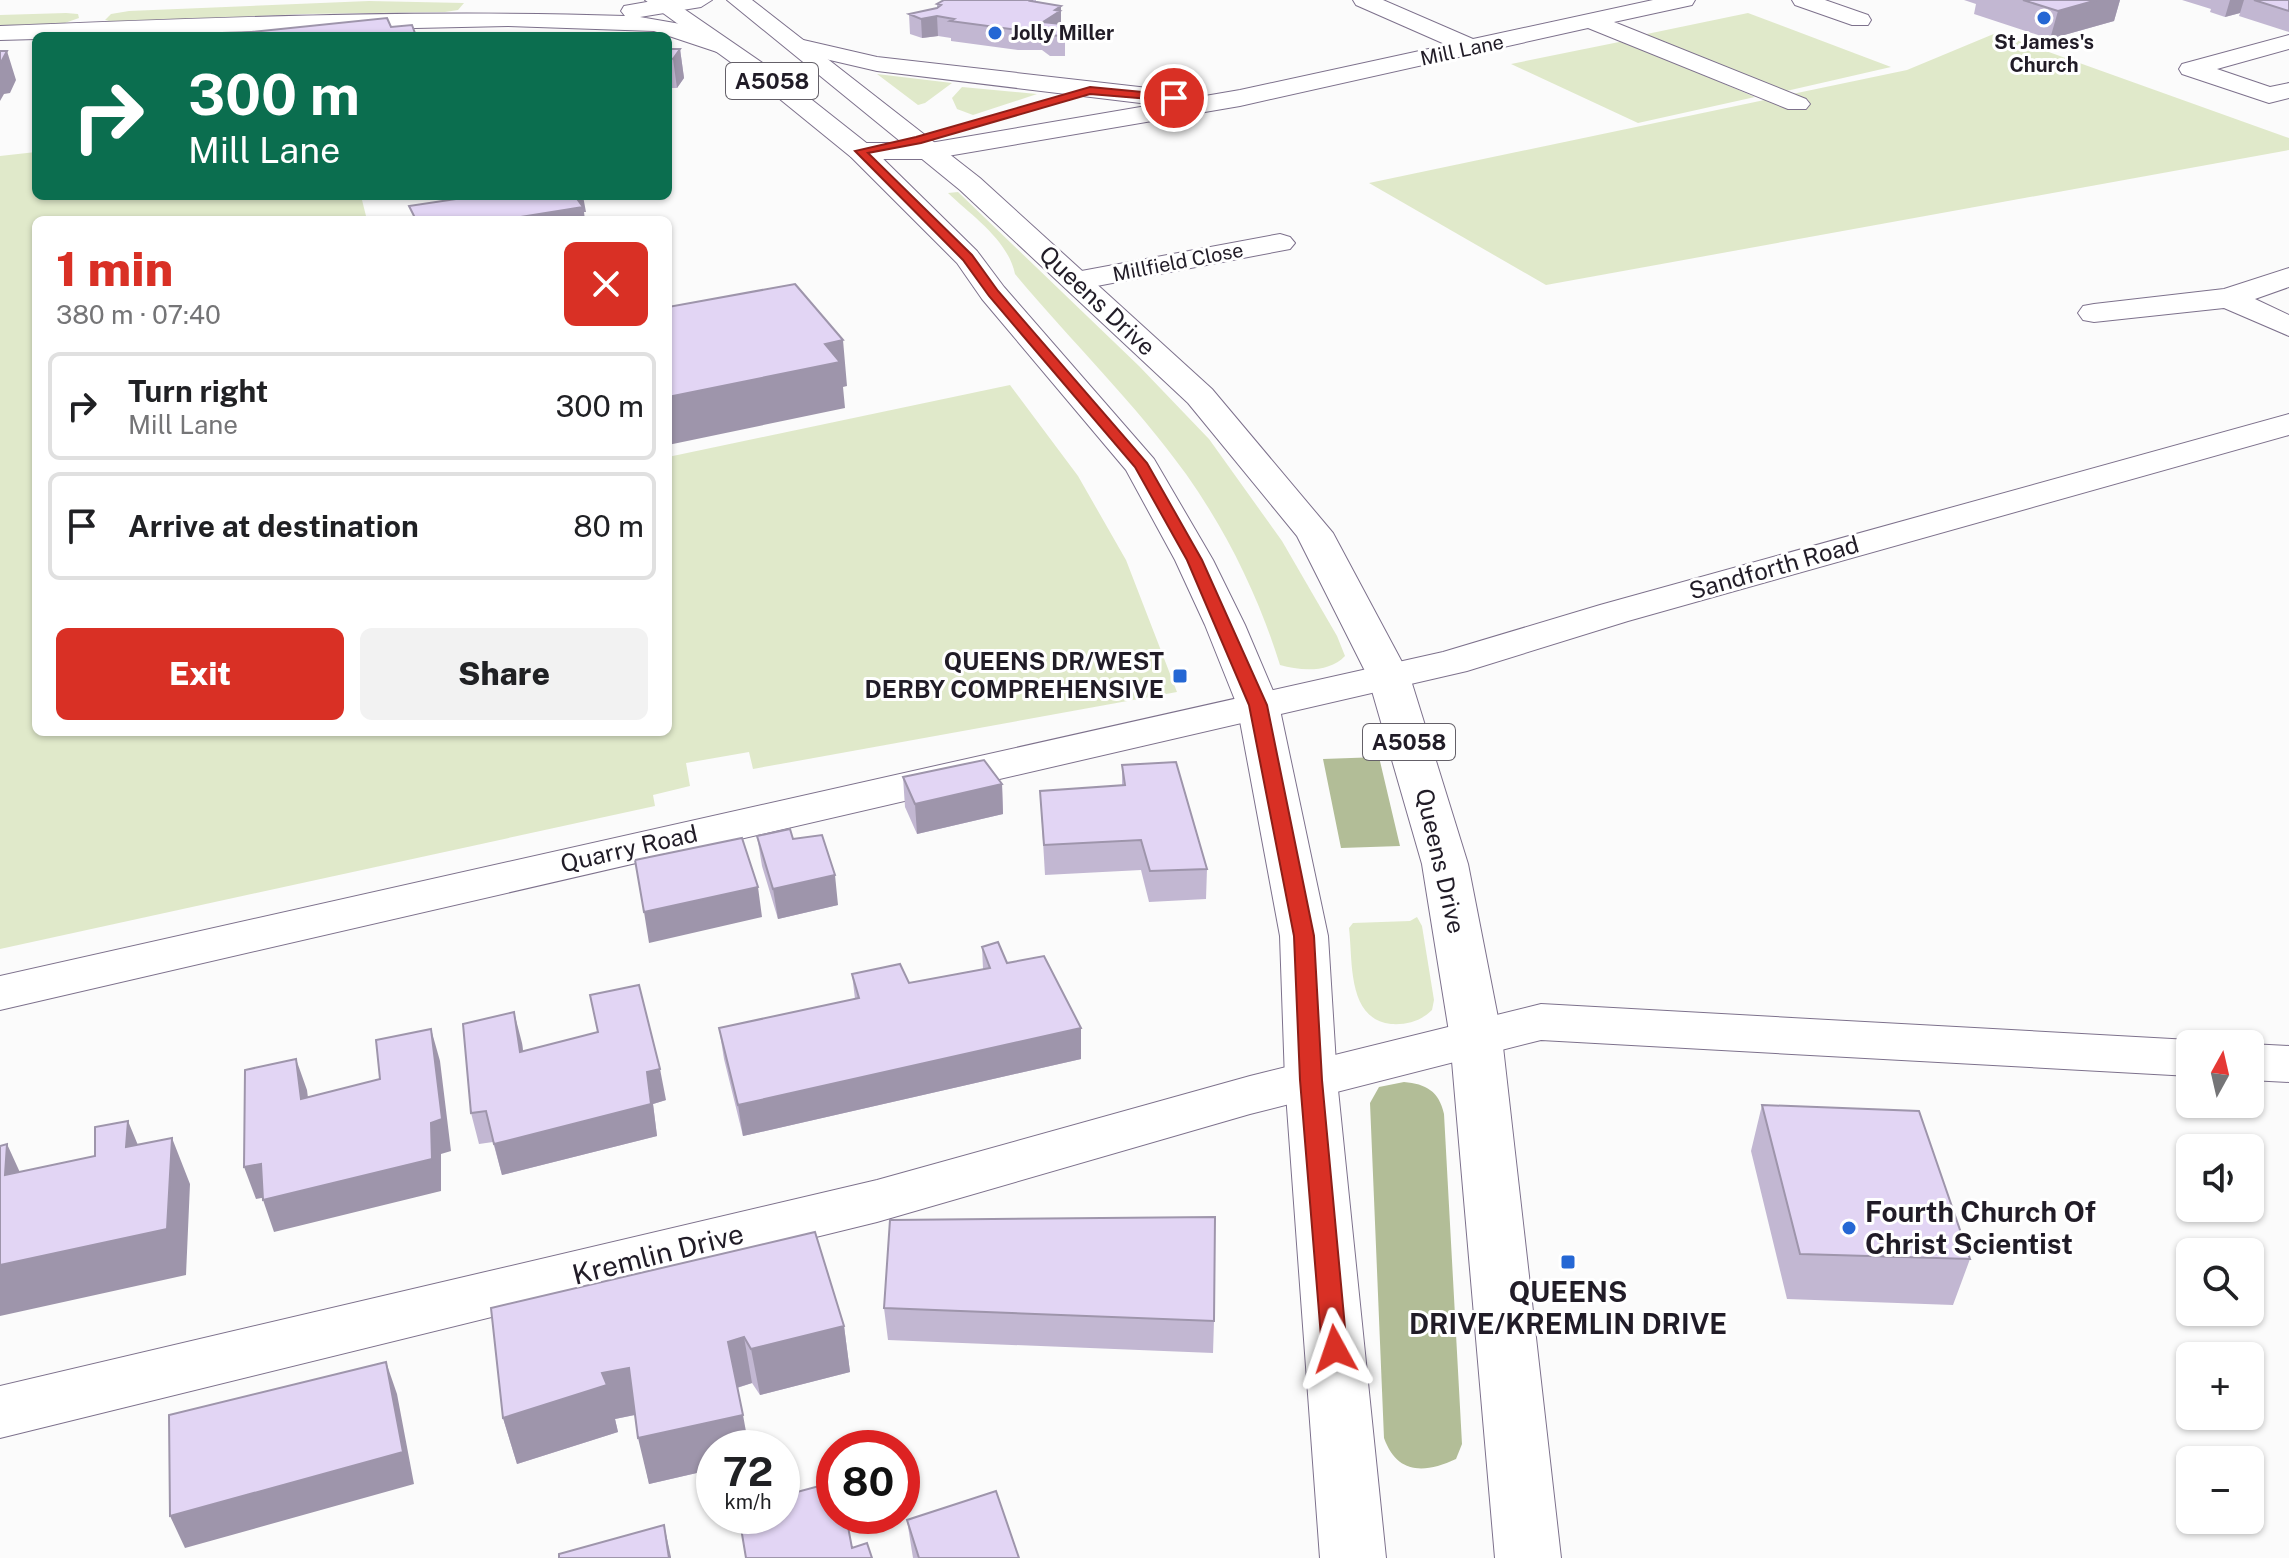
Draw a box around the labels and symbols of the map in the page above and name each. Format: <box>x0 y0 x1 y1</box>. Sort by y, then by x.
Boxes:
marker: St James's Church <box>2035 9 2053 27</box>
place label: Jolly Miller <box>1011 21 1114 45</box>
marker: Jolly Miller <box>986 24 1004 42</box>
street label: Mill Lane <box>1418 29 1506 71</box>
place label: St James's Church <box>1994 30 2094 77</box>
road number: A5058 <box>726 63 818 99</box>
pin <box>1140 64 1208 132</box>
street label: Millfield Close <box>1111 238 1245 286</box>
street label: Queens Drive <box>1034 240 1161 361</box>
street label: Sandforth Road <box>1686 529 1862 605</box>
place label: QUEENS DR/WEST DERBY COMPREHENSIVE <box>865 647 1164 703</box>
marker: QUEENS DR/WEST DERBY COMPREHENSIVE <box>1171 667 1189 685</box>
road number: A5058 <box>1363 724 1455 760</box>
street label: Queens Drive <box>1411 785 1471 936</box>
street label: Quarry Road <box>558 819 700 877</box>
north arrow <box>2176 1030 2264 1118</box>
place label: Fourth Church Of Christ Scientist <box>1865 1195 2096 1260</box>
street label: Kremlin Drive <box>569 1216 747 1291</box>
marker: Fourth Church Of Christ Scientist <box>1840 1219 1858 1237</box>
marker: QUEENS DRIVE/KREMLIN DRIVE <box>1559 1253 1577 1271</box>
place label: QUEENS DRIVE/KREMLIN DRIVE <box>1409 1275 1727 1340</box>
position arrow <box>1293 1307 1377 1391</box>
speed limit sign: 80 <box>816 1430 920 1534</box>

